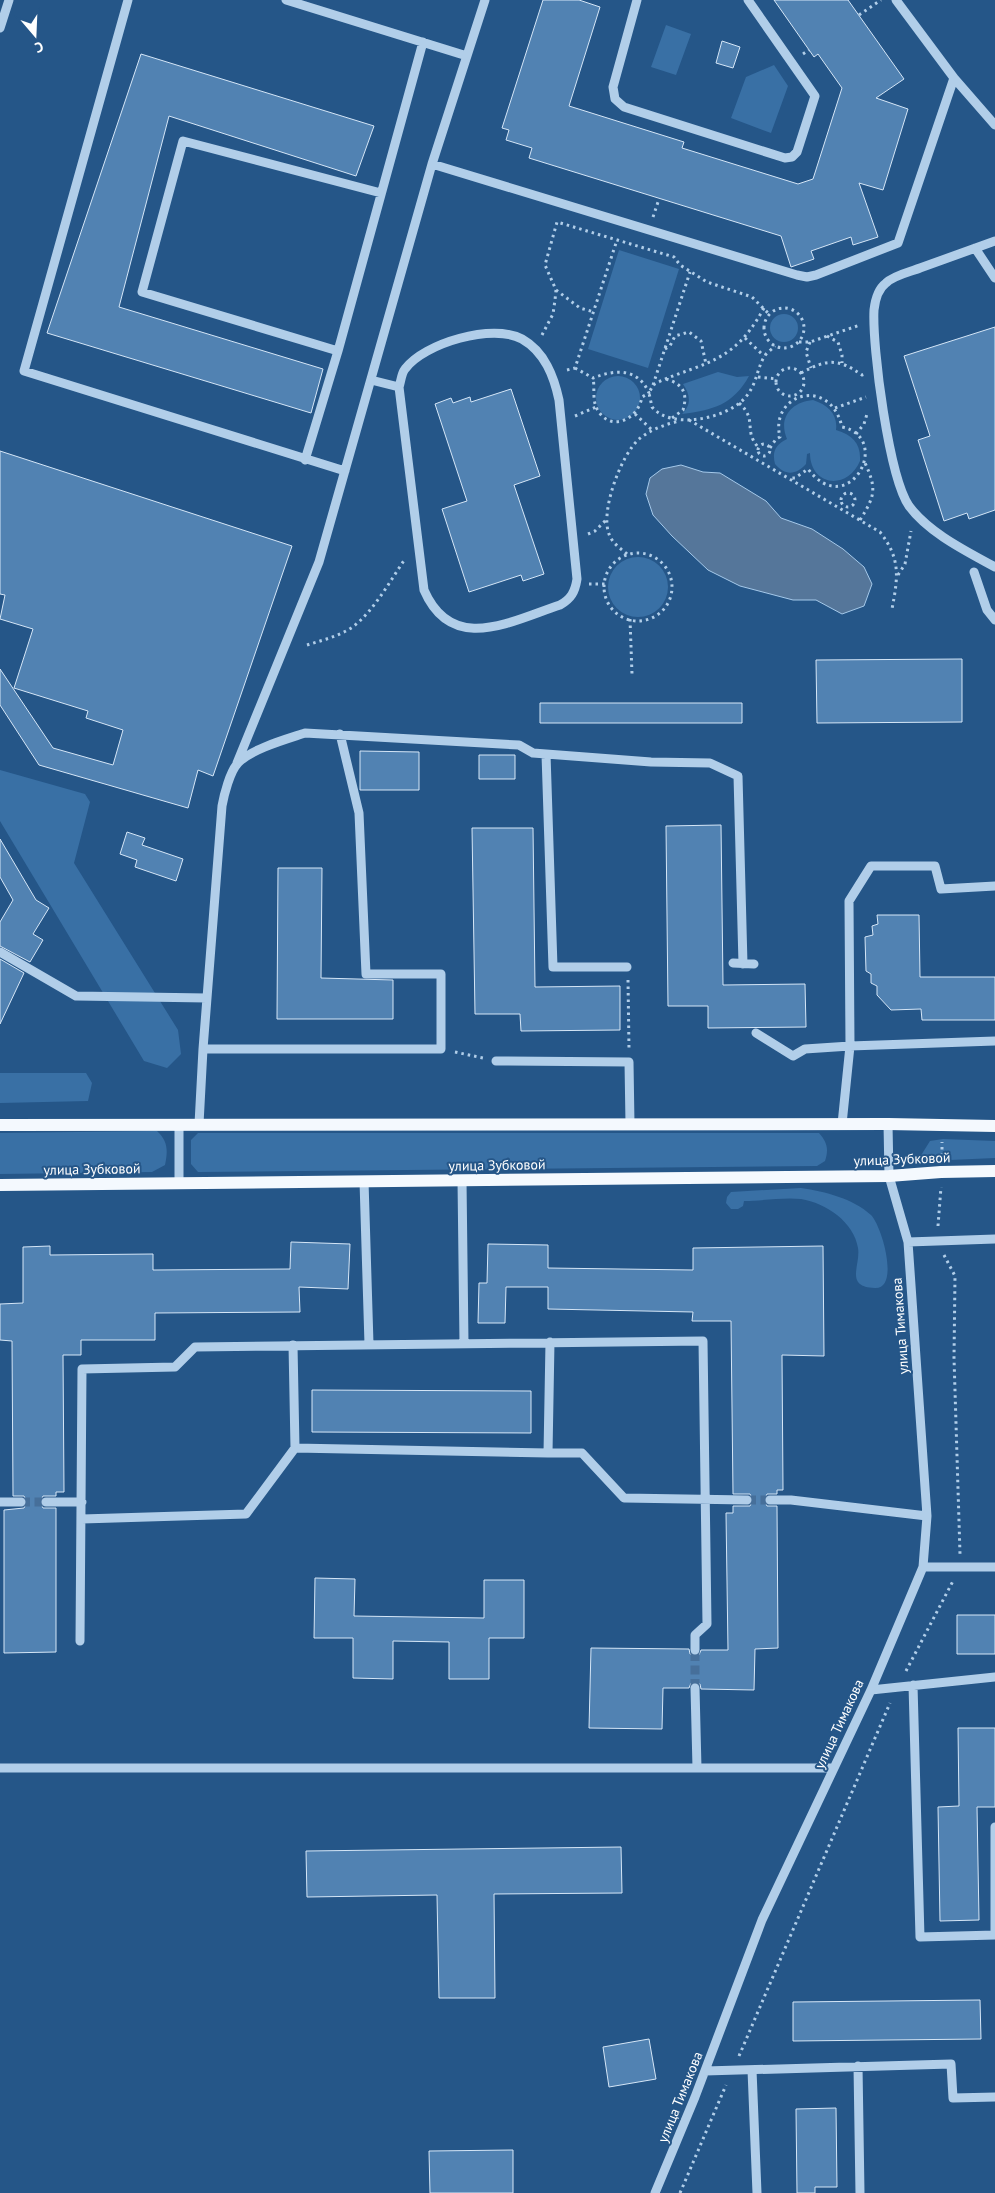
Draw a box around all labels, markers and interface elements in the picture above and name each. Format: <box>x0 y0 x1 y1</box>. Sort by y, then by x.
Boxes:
north arrow <box>10 10 60 60</box>
text: С <box>32 38 46 57</box>
street label: улица Зубковой <box>853 1148 951 1170</box>
street label: улица Зубковой <box>448 1155 546 1175</box>
street label: улица Зубковой <box>43 1159 141 1179</box>
street label: улица Тимакова <box>888 1277 912 1375</box>
street label: улица Тимакова <box>810 1676 868 1772</box>
street label: улица Тимакова <box>654 2049 706 2145</box>

